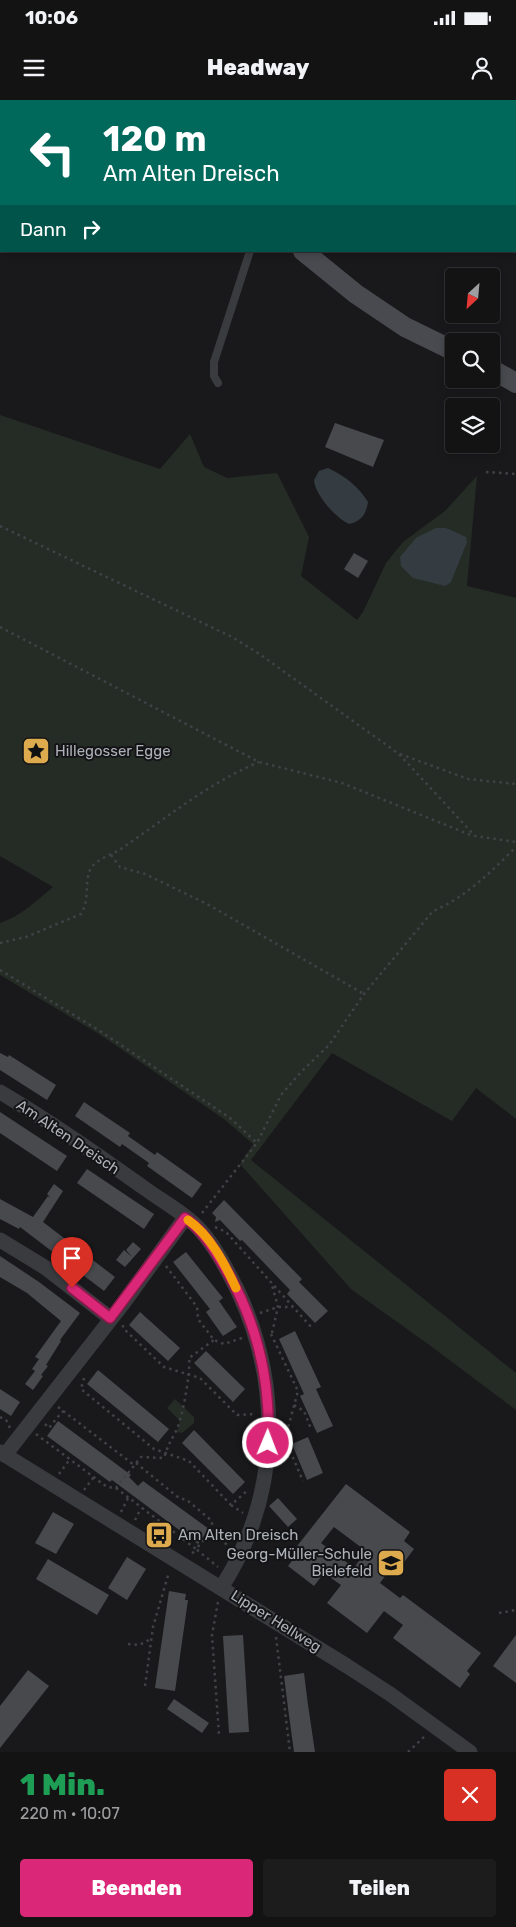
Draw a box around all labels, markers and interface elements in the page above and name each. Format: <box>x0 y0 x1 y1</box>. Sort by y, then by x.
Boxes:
text: 10:06 <box>25 6 78 29</box>
icon: menu <box>20 54 48 82</box>
text: Headway <box>207 54 309 81</box>
icon: person <box>468 54 496 82</box>
text: 120 m <box>103 118 206 160</box>
icon: left <box>20 120 85 185</box>
text: Am Alten Dreisch <box>103 160 280 187</box>
icon: right <box>77 215 105 243</box>
text: Dann <box>20 218 67 241</box>
north arrow <box>445 268 500 322</box>
map controls <box>445 268 500 453</box>
button: search <box>445 333 500 388</box>
button: layers <box>445 398 500 453</box>
place icon: Hillegosser Egge <box>21 736 51 766</box>
place label: Hillegosser Egge <box>55 742 171 760</box>
street label: Am Alten Dreisch <box>13 1096 123 1178</box>
pin <box>51 1237 93 1288</box>
icon: arrive <box>58 1244 86 1272</box>
position arrow <box>241 1416 293 1468</box>
bus stop icon: Am Alten Dreisch <box>144 1520 174 1550</box>
place label: Am Alten Dreisch <box>178 1526 298 1544</box>
place label: Georg-Müller-Schule Bielefeld <box>227 1545 372 1580</box>
school or university icon: Georg-Müller-Schule Bielefeld <box>376 1548 406 1578</box>
street label: Lipper Hellweg <box>228 1586 324 1656</box>
text: 1 Min. <box>20 1767 105 1803</box>
button: close <box>444 1769 496 1821</box>
text: 220 m · 10:07 <box>20 1804 120 1823</box>
button: Beenden <box>20 1859 253 1917</box>
button: Teilen <box>263 1859 496 1917</box>

